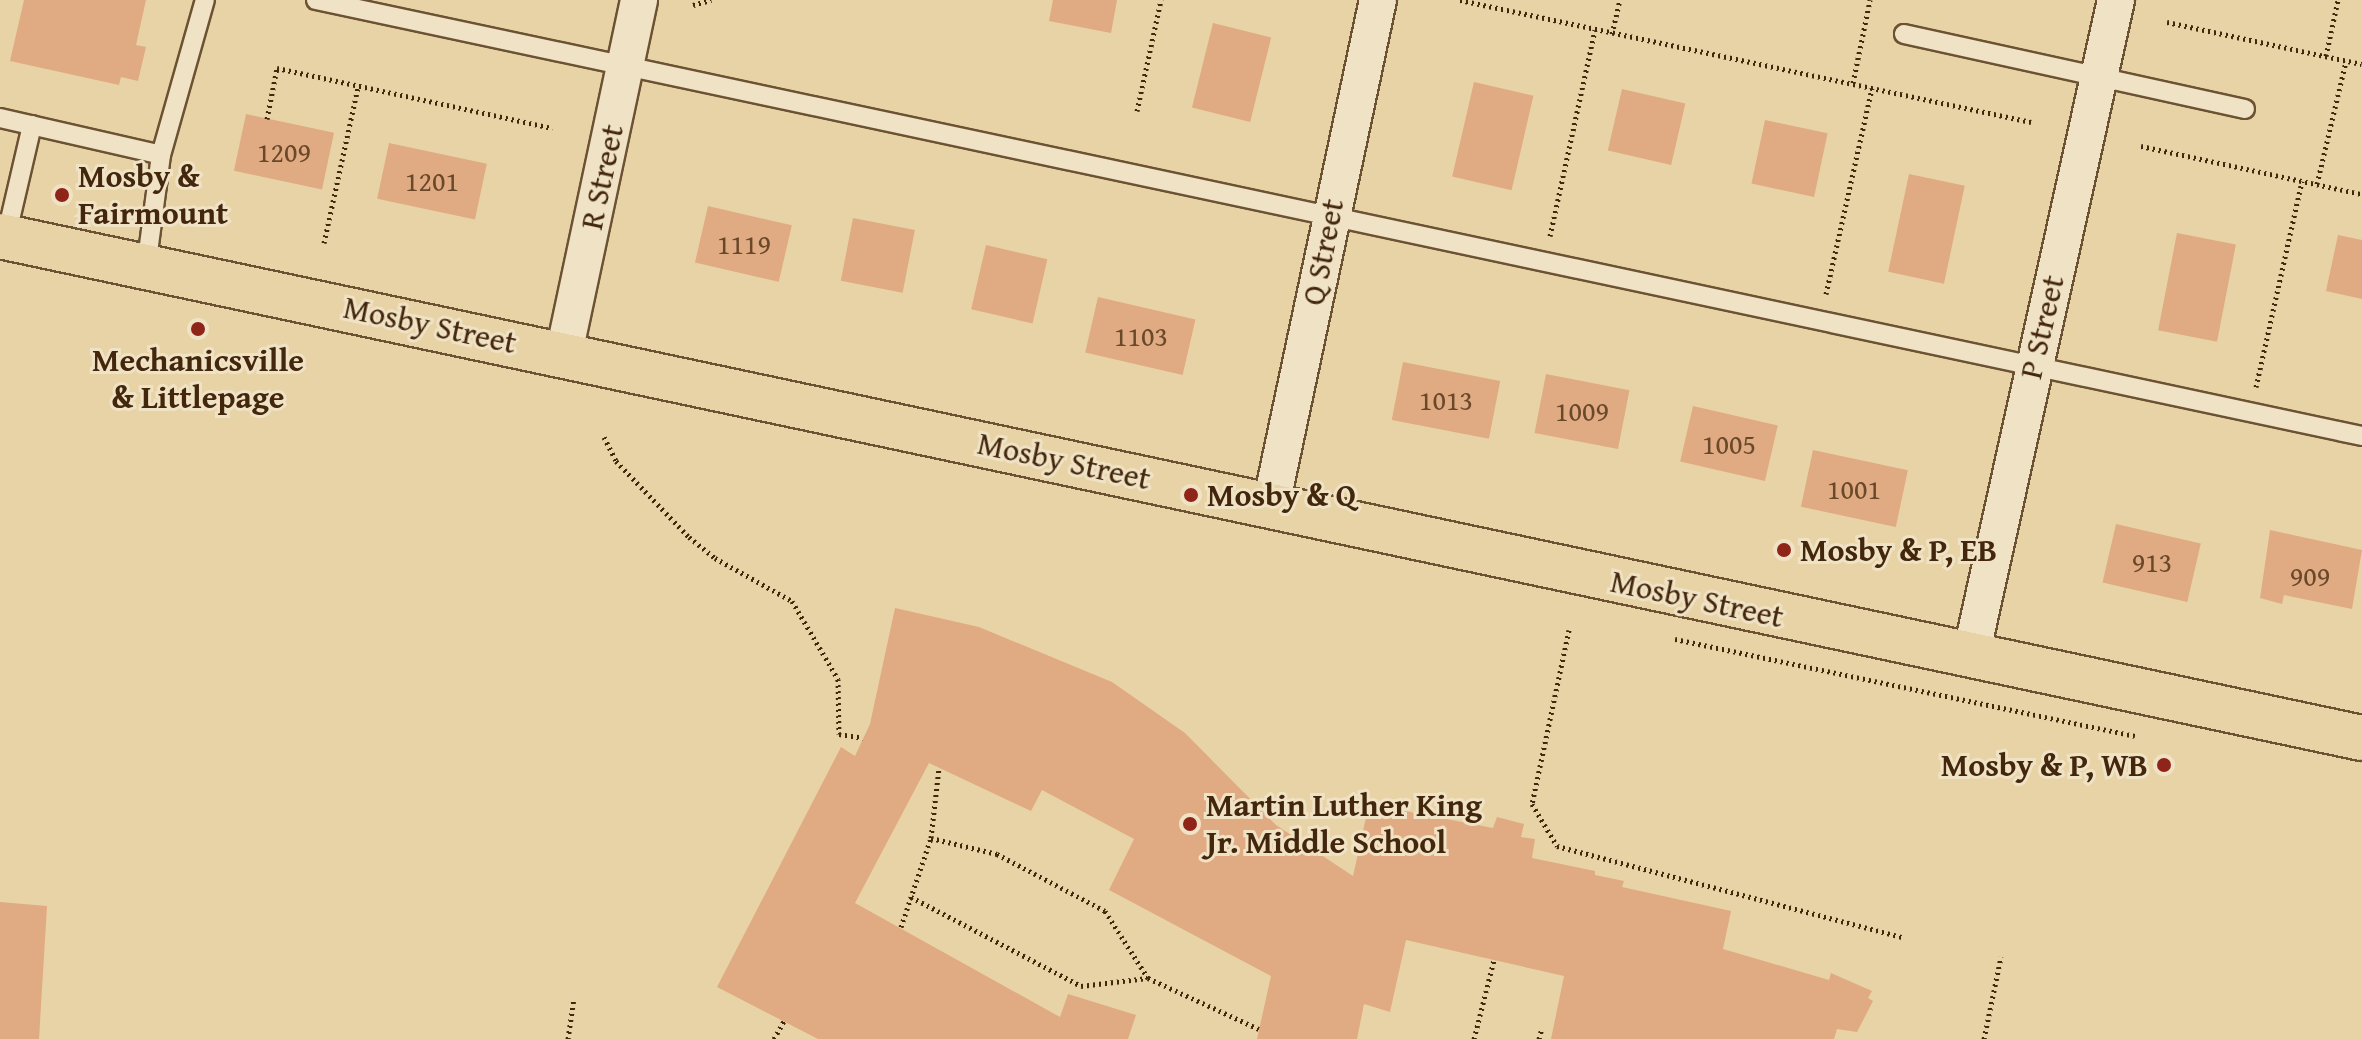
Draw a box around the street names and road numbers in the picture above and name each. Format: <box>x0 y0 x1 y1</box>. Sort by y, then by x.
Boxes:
street label: R Street <box>572 121 632 233</box>
street label: Q Street <box>1294 196 1352 308</box>
street label: P Street <box>2011 271 2073 383</box>
street label: Mosby Street <box>340 288 520 362</box>
street label: Mosby Street <box>974 424 1154 498</box>
street label: Mosby Street <box>1607 562 1787 636</box>

